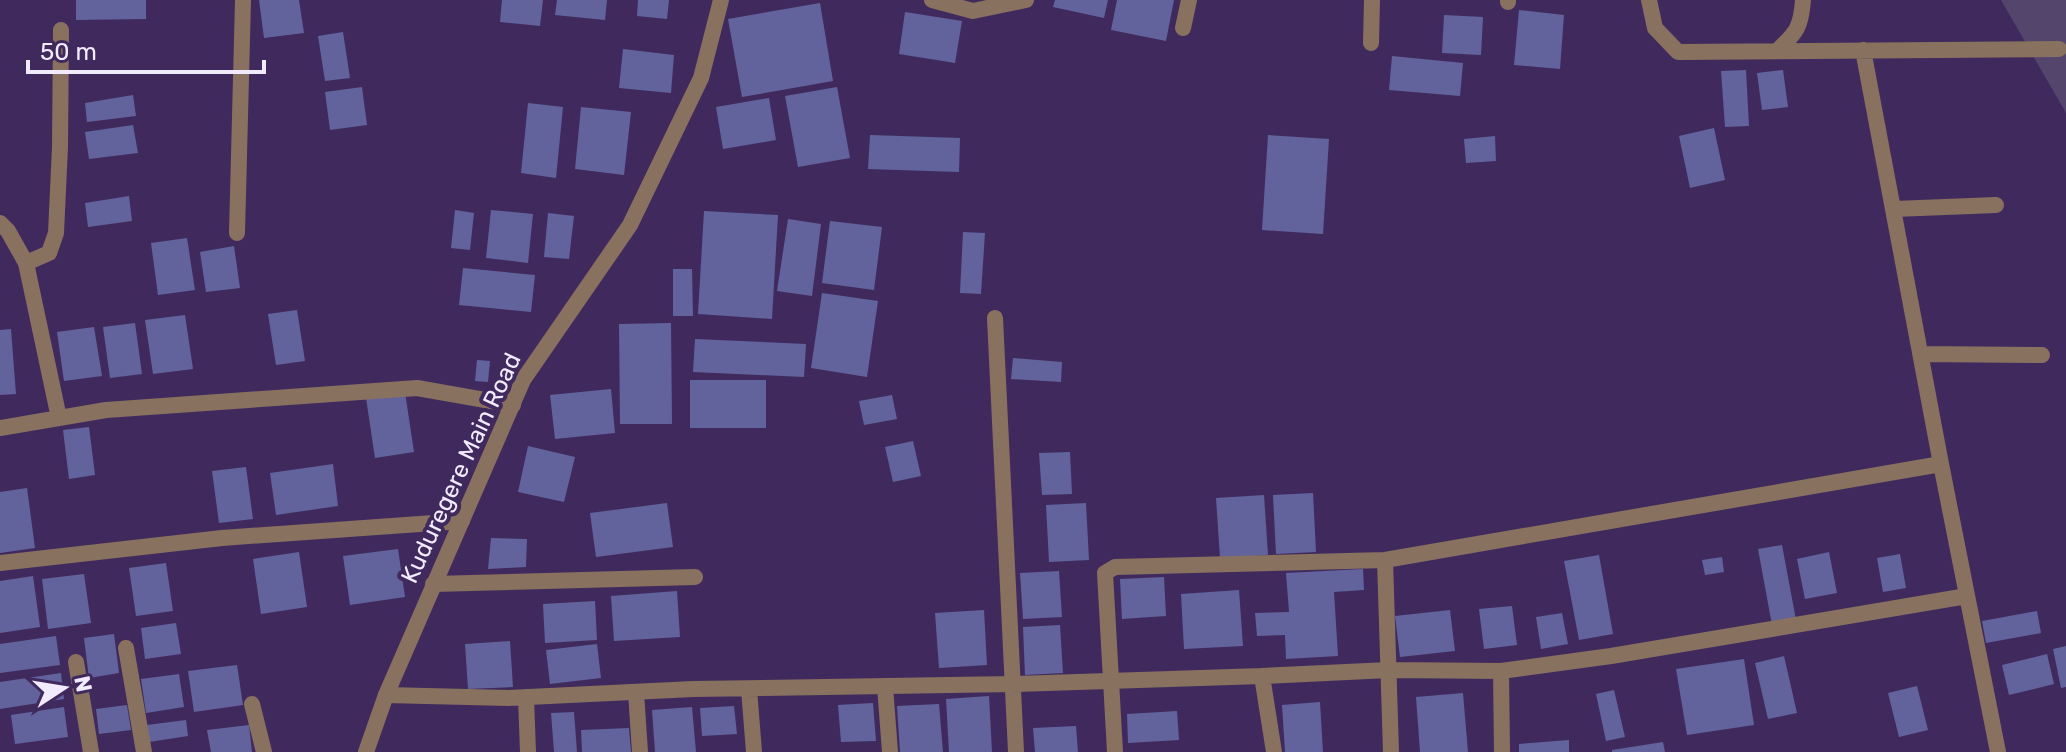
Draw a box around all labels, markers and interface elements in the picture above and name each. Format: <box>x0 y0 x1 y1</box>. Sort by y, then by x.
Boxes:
scale bar <box>28 24 264 74</box>
text: 50 m <box>40 38 97 66</box>
street label: Kuduregere Main Road <box>395 348 527 588</box>
north arrow <box>24 648 104 728</box>
text: N <box>68 673 98 694</box>

